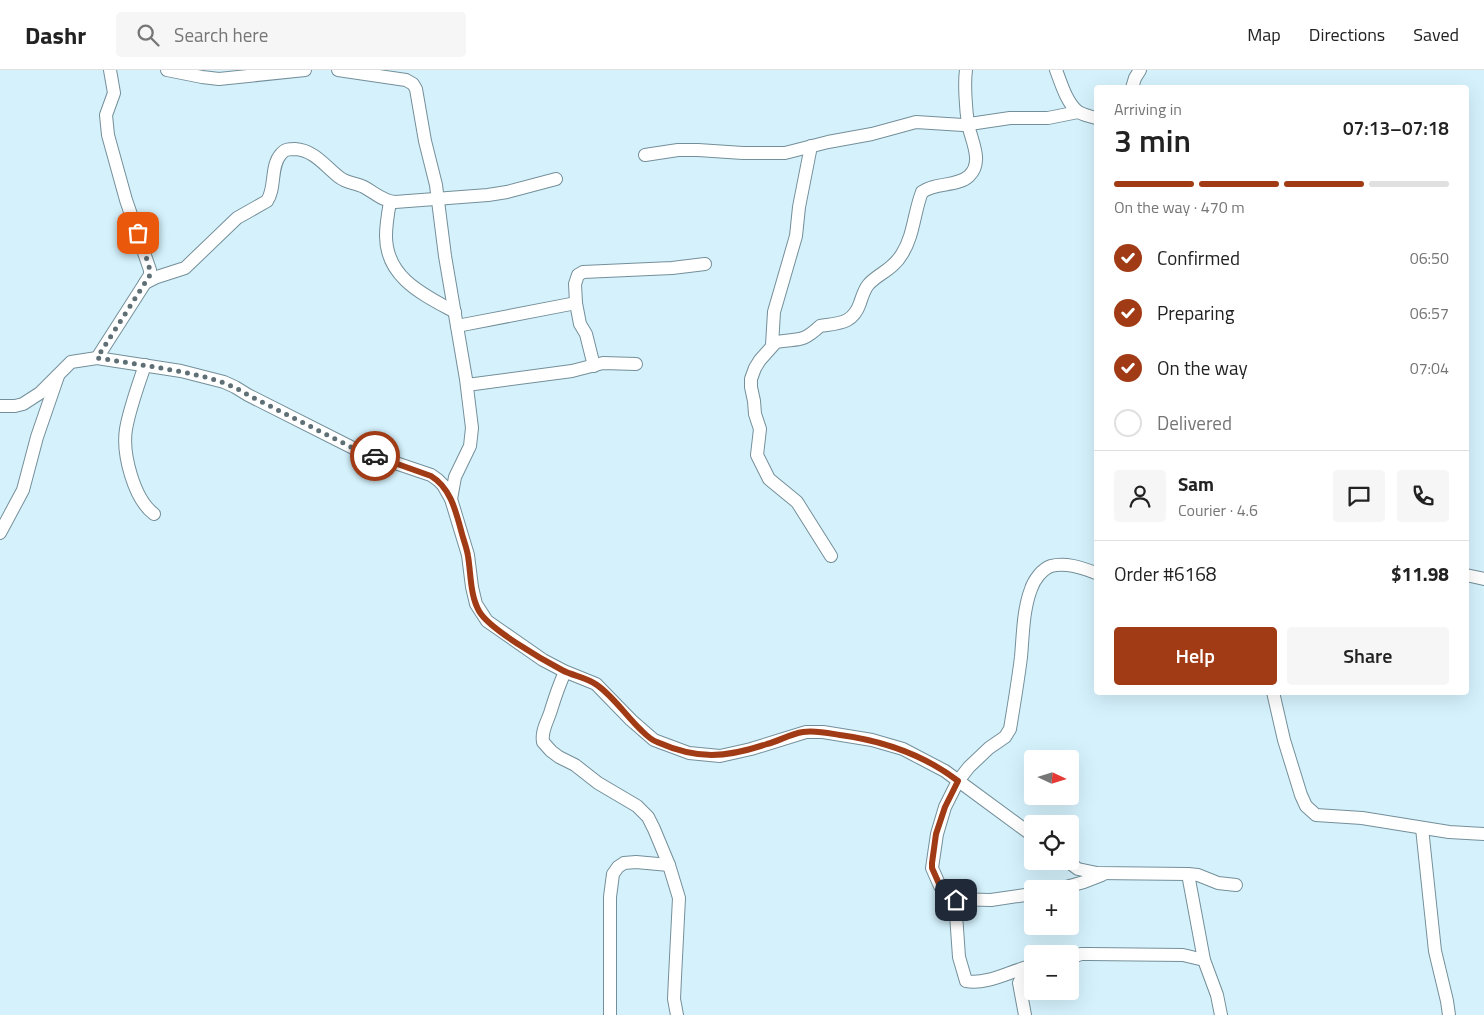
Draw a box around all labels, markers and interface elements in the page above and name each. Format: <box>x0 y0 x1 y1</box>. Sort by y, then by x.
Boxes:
search box <box>116 12 466 57</box>
text: Dashr <box>25 17 86 53</box>
text: Search here <box>174 20 268 49</box>
icon: search <box>134 21 162 49</box>
text: Map <box>1247 21 1281 48</box>
text: Directions <box>1309 21 1385 48</box>
text: Saved <box>1413 21 1459 48</box>
text: Arriving in <box>1114 97 1182 121</box>
text: 07:13–07:18 <box>1343 113 1449 142</box>
text: 3 min <box>1114 116 1191 164</box>
text: On the way · 470 m <box>1114 195 1245 219</box>
pin <box>117 212 159 254</box>
icon: bag <box>124 219 152 247</box>
text: Confirmed <box>1157 243 1240 272</box>
icon: check <box>1114 244 1142 272</box>
text: 06:50 <box>1410 246 1449 270</box>
text: Preparing <box>1157 298 1234 327</box>
icon: check <box>1114 299 1142 327</box>
text: 06:57 <box>1410 301 1449 325</box>
text: On the way <box>1157 353 1248 382</box>
icon: check <box>1114 354 1142 382</box>
text: 07:04 <box>1410 356 1449 380</box>
text: Delivered <box>1157 408 1232 437</box>
courier <box>350 431 400 481</box>
icon: car <box>361 442 389 470</box>
text: Sam <box>1178 469 1214 498</box>
button: person <box>1114 470 1166 522</box>
button: chat <box>1333 470 1385 522</box>
button: phone <box>1397 470 1449 522</box>
text: Courier · 4.6 <box>1178 498 1258 522</box>
text: Order #6168 <box>1114 559 1216 588</box>
text: $11.98 <box>1391 559 1449 588</box>
button: Help <box>1114 627 1277 685</box>
button: Share <box>1287 627 1449 685</box>
north arrow <box>1024 750 1079 805</box>
map controls <box>1024 750 1079 1000</box>
button: locate <box>1024 815 1079 870</box>
pin <box>935 879 977 921</box>
button: + <box>1024 880 1079 935</box>
icon: home <box>942 886 970 914</box>
button: − <box>1024 945 1079 1000</box>

